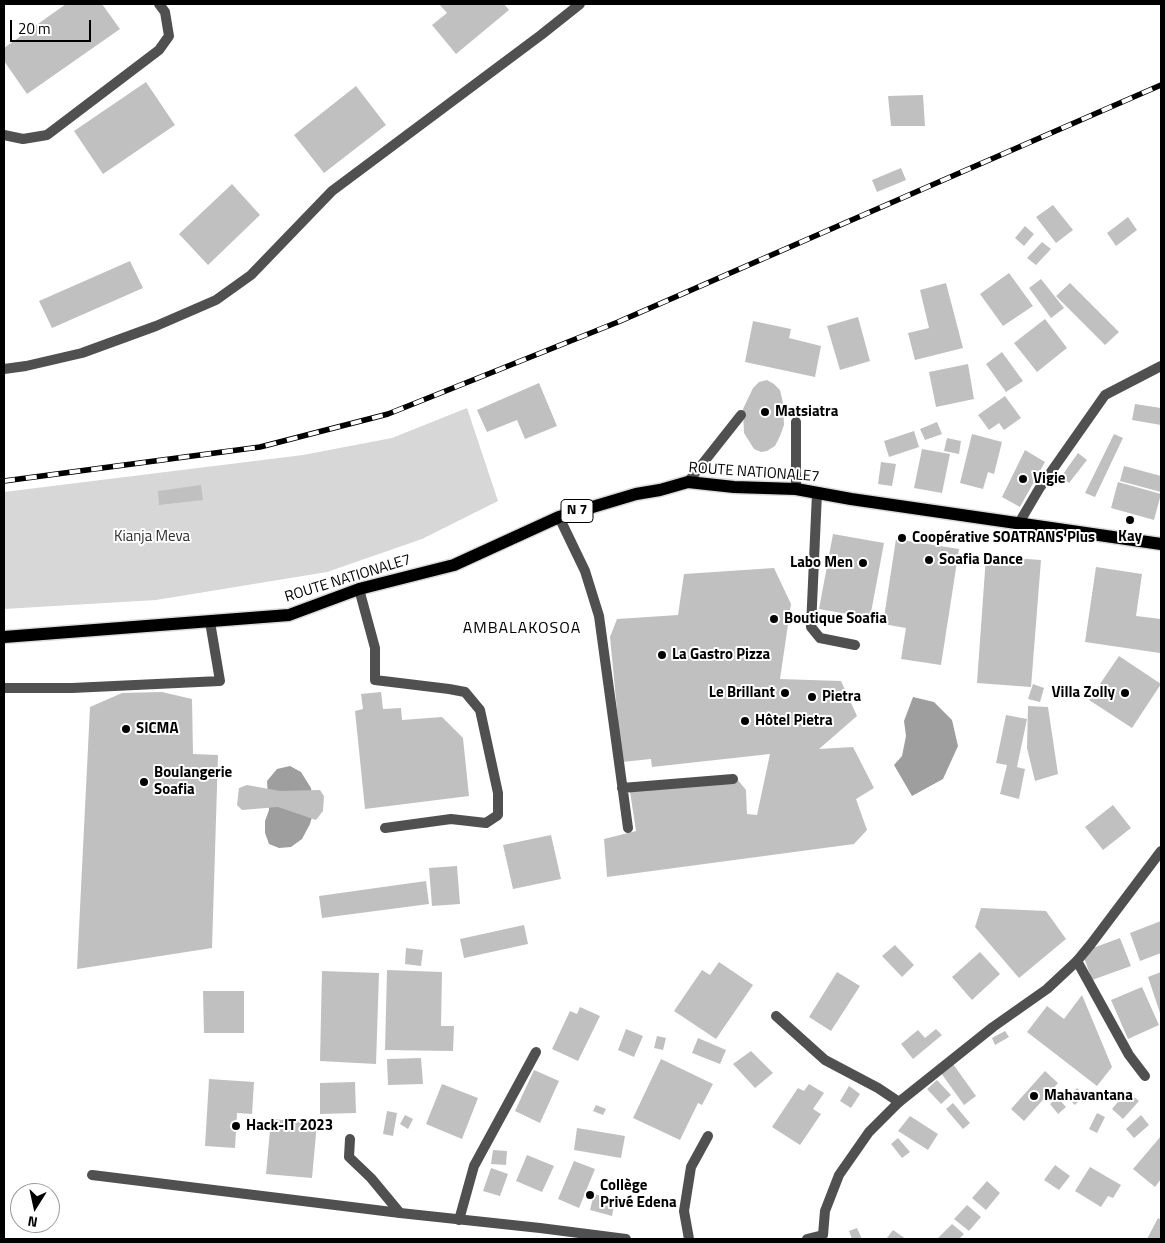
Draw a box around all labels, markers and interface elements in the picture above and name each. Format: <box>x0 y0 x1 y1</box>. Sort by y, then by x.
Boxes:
scale bar <box>12 10 94 42</box>
text: 20 m <box>18 17 51 40</box>
place label: Matsiatra <box>775 403 838 421</box>
marker: Matsiatra <box>759 406 771 418</box>
street label: ROUTE NATIONALE7 <box>688 459 820 487</box>
place label: Vigie <box>1033 470 1065 488</box>
marker: Vigie <box>1017 473 1029 485</box>
road number: N 7 <box>561 500 593 522</box>
marker: Kay <box>1124 514 1136 526</box>
park label: Kianja Meva <box>114 528 190 546</box>
place label: Kay <box>1118 528 1142 546</box>
place label: Coopérative SOATRANS Plus <box>912 529 1095 547</box>
marker: Coopérative SOATRANS Plus <box>896 532 908 544</box>
street label: ROUTE NATIONALE7 <box>283 551 413 607</box>
place label: Soafia Dance <box>939 551 1023 569</box>
place label: Labo Men <box>790 554 853 572</box>
marker: Soafia Dance <box>923 554 935 566</box>
marker: Labo Men <box>857 557 869 569</box>
place label: Boutique Soafia <box>784 610 887 628</box>
marker: Boutique Soafia <box>768 613 780 625</box>
district label: AMBALAKOSOA <box>461 619 583 639</box>
place label: La Gastro Pizza <box>672 646 770 664</box>
marker: La Gastro Pizza <box>656 649 668 661</box>
place label: Le Brillant <box>709 684 775 702</box>
place label: Villa Zolly <box>1052 684 1115 702</box>
marker: Le Brillant <box>779 687 791 699</box>
marker: Villa Zolly <box>1119 687 1131 699</box>
place label: Pietra <box>822 688 861 706</box>
marker: Pietra <box>806 691 818 703</box>
place label: Hôtel Pietra <box>755 712 833 730</box>
marker: Hôtel Pietra <box>739 715 751 727</box>
place label: SICMA <box>136 720 178 738</box>
marker: SICMA <box>120 723 132 735</box>
place label: Boulangerie Soafia <box>154 764 232 799</box>
marker: Boulangerie Soafia <box>138 776 150 788</box>
place label: Mahavantana <box>1044 1087 1133 1105</box>
marker: Mahavantana <box>1028 1090 1040 1102</box>
place label: Hack-IT 2023 <box>246 1117 333 1135</box>
marker: Hack-IT 2023 <box>230 1120 242 1132</box>
place label: Collège Privé Edena <box>600 1177 677 1212</box>
north arrow <box>10 1183 60 1233</box>
marker: Collège Privé Edena <box>584 1189 596 1201</box>
text: N <box>26 1211 39 1233</box>

